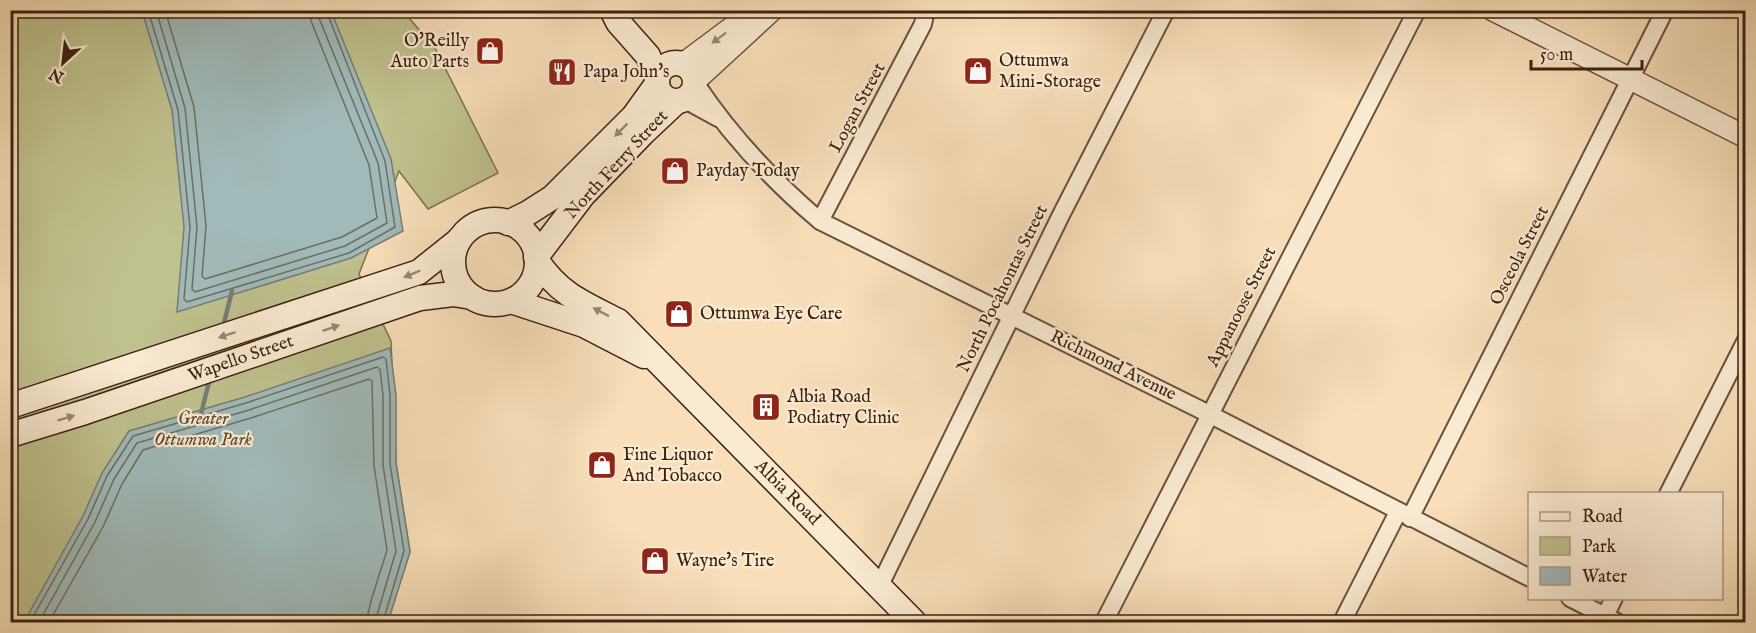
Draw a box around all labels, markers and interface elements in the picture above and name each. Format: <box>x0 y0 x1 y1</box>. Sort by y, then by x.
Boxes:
place label: O'Reilly Auto Parts <box>390 30 469 74</box>
one-way arrow <box>711 32 726 44</box>
north arrow <box>33 33 93 93</box>
scale bar <box>1531 33 1642 71</box>
shop icon: O'Reilly Auto Parts <box>474 35 506 67</box>
text: 50 m <box>1540 44 1573 67</box>
place label: Ottumwa Mini-Storage <box>999 50 1101 94</box>
shop icon: Ottumwa Mini-Storage <box>962 55 994 87</box>
restaurant icon: Papa John's <box>546 56 578 88</box>
street label: Logan Street <box>825 59 891 157</box>
place label: Papa John's <box>583 61 669 84</box>
text: N <box>46 62 69 87</box>
street label: North Ferry Street <box>560 105 674 225</box>
one-way arrow <box>614 122 628 136</box>
shop icon: Payday Today <box>659 155 691 187</box>
place label: Payday Today <box>696 160 800 183</box>
street label: North Pocahontas Street <box>952 201 1054 377</box>
street label: Osceola Street <box>1485 203 1555 309</box>
street label: Appanoose Street <box>1201 243 1282 372</box>
one-way arrow <box>403 269 421 279</box>
shop icon: Ottumwa Eye Care <box>663 298 695 330</box>
place label: Ottumwa Eye Care <box>700 303 842 326</box>
one-way arrow <box>592 307 609 317</box>
one-way arrow <box>322 323 340 333</box>
street label: Richmond Avenue <box>1046 326 1180 406</box>
street label: Wapello Street <box>185 330 297 388</box>
one-way arrow <box>218 330 236 340</box>
place label: Albia Road Podiatry Clinic <box>786 386 899 430</box>
building icon: Albia Road Podiatry Clinic <box>750 391 782 423</box>
park label: Greater Ottumwa Park <box>154 408 252 452</box>
one-way arrow <box>58 413 76 422</box>
place label: Fine Liquor And Tobacco <box>622 444 722 488</box>
shop icon: Fine Liquor And Tobacco <box>586 449 618 481</box>
street label: Albia Road <box>749 455 825 531</box>
legend <box>1528 492 1723 600</box>
text: Road <box>1582 506 1623 529</box>
text: Park <box>1582 536 1617 559</box>
shop icon: Wayne's Tire <box>639 545 671 577</box>
place label: Wayne's Tire <box>676 550 774 573</box>
text: Water <box>1582 566 1627 589</box>

